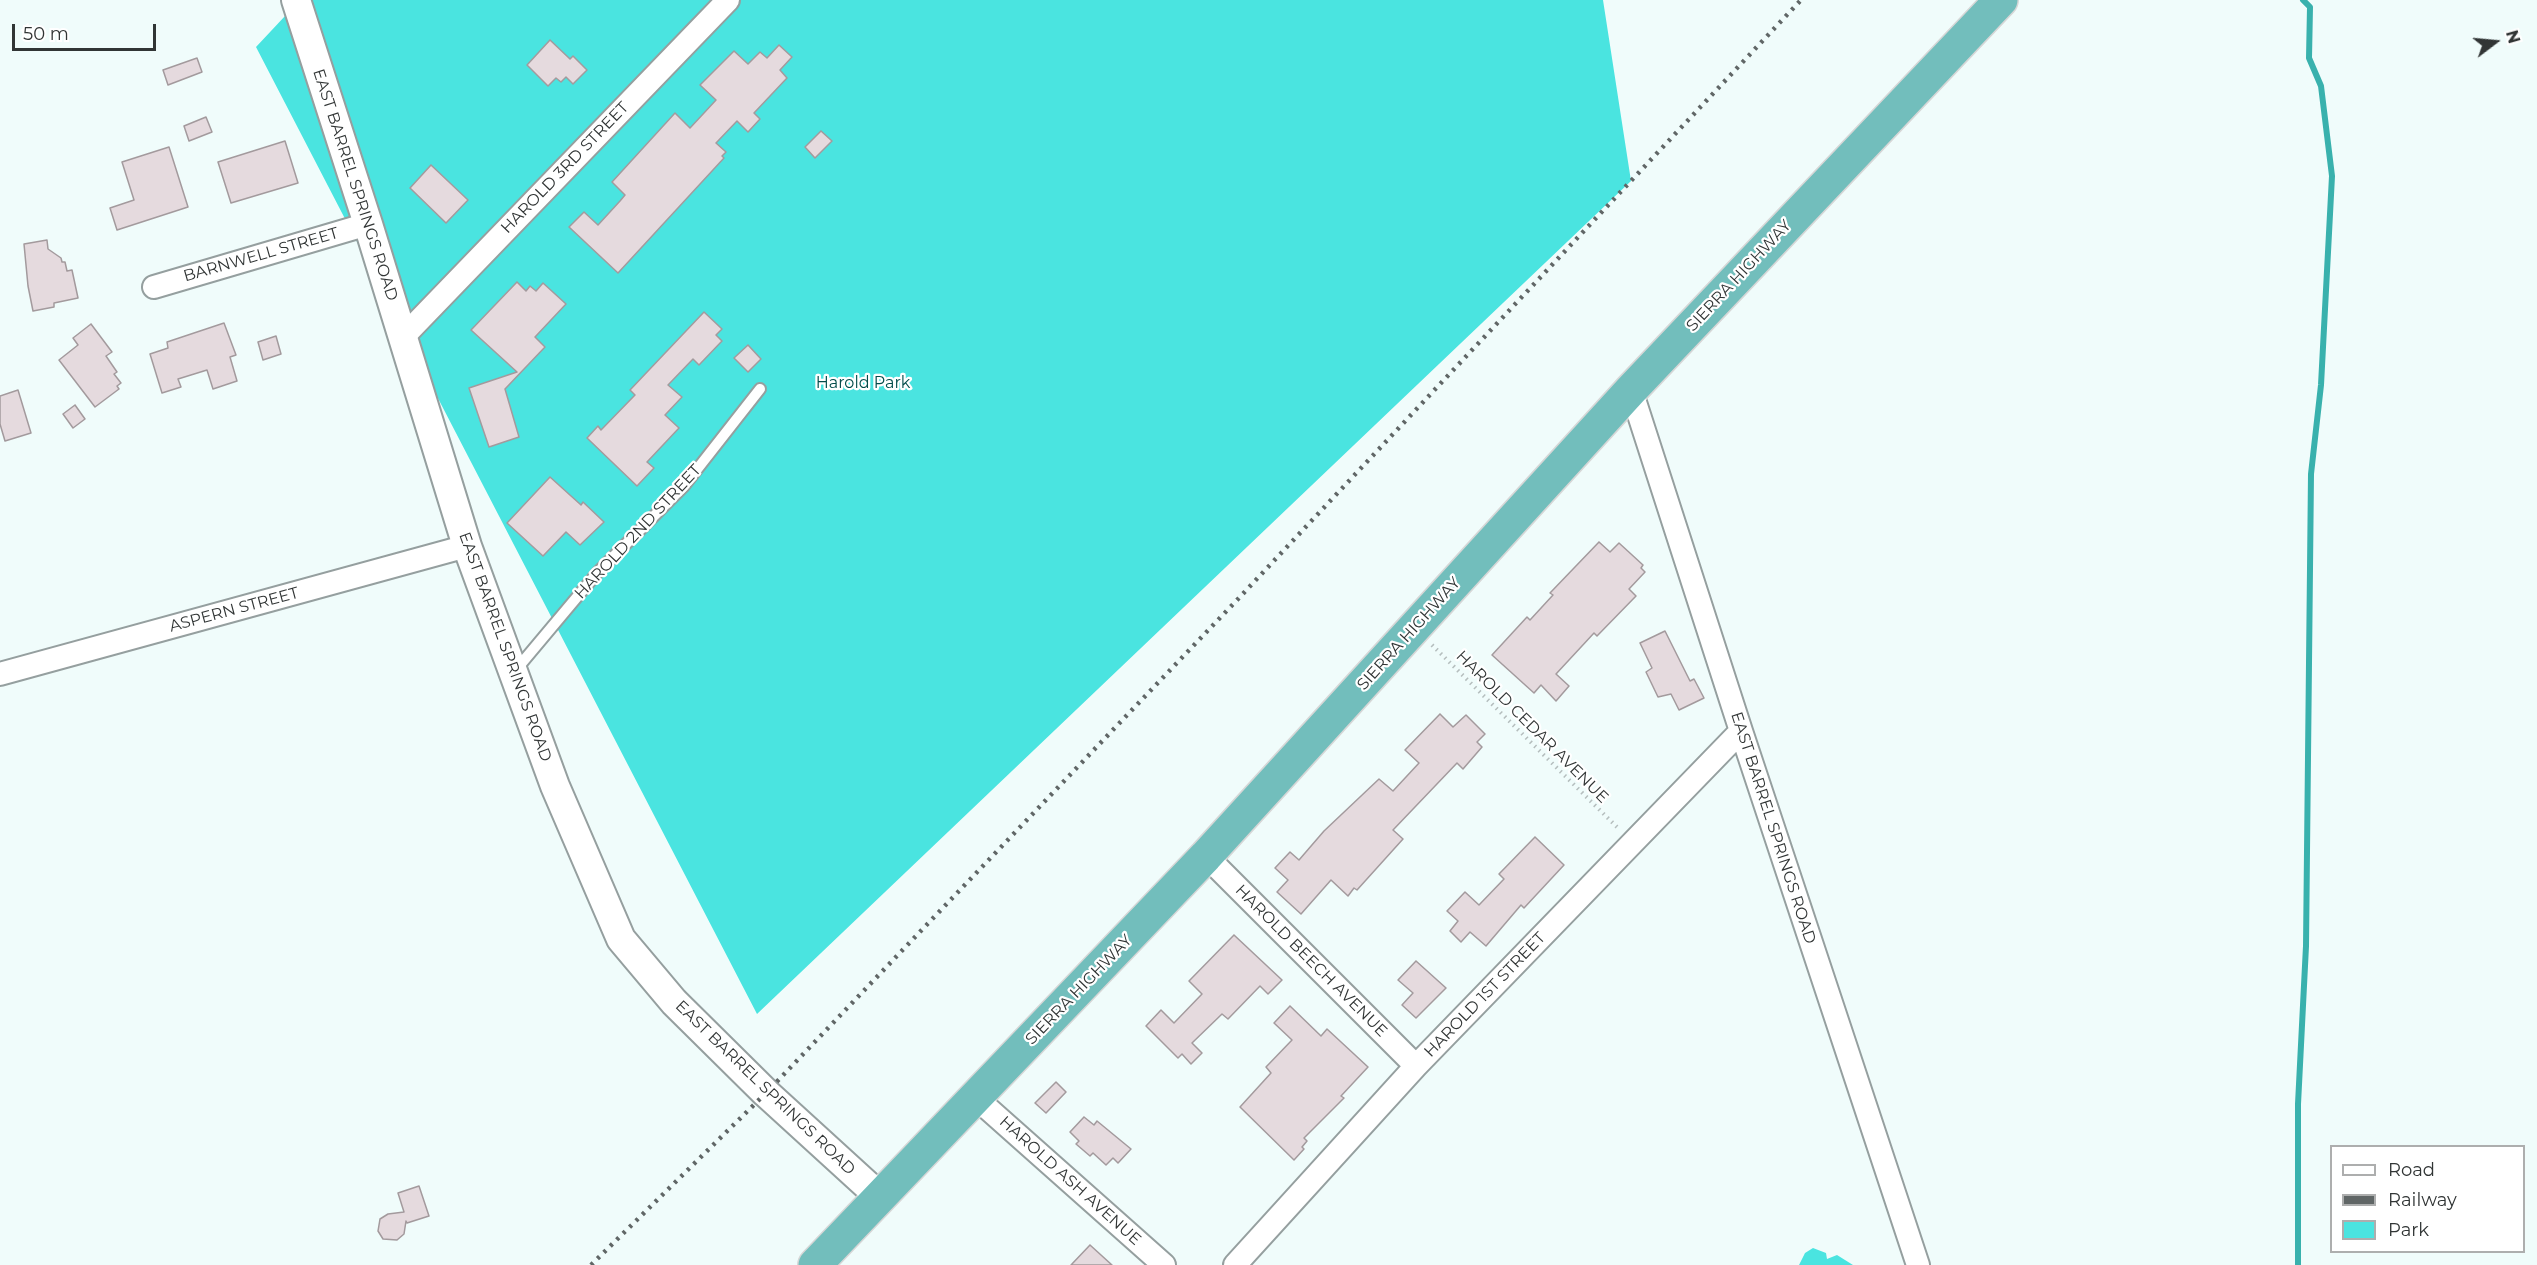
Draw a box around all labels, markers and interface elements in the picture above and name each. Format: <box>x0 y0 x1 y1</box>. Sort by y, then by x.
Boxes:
scale bar <box>15 12 159 50</box>
north arrow <box>2465 12 2525 72</box>
text: 50 m <box>23 23 69 45</box>
text: N <box>2502 28 2524 46</box>
street label: EAST BARREL SPRINGS ROAD <box>308 67 402 303</box>
street label: HAROLD 3RD STREET <box>497 98 633 238</box>
street label: SIERRA HIGHWAY <box>1682 216 1796 336</box>
street label: BARNWELL STREET <box>181 224 341 286</box>
park label: Harold Park <box>816 373 910 393</box>
street label: HAROLD 2ND STREET <box>571 461 705 603</box>
street label: EAST BARREL SPRINGS ROAD <box>454 530 556 764</box>
street label: SIERRA HIGHWAY <box>1353 574 1465 694</box>
street label: ASPERN STREET <box>167 583 301 637</box>
street label: HAROLD CEDAR AVENUE <box>1452 647 1612 807</box>
street label: EAST BARREL SPRINGS ROAD <box>1726 710 1820 946</box>
street label: HAROLD BEECH AVENUE <box>1231 881 1391 1041</box>
street label: HAROLD 1ST STREET <box>1420 929 1550 1061</box>
street label: SIERRA HIGHWAY <box>1022 931 1136 1049</box>
street label: EAST BARREL SPRINGS ROAD <box>671 997 859 1179</box>
street label: HAROLD ASH AVENUE <box>995 1112 1145 1250</box>
legend <box>2330 1145 2525 1253</box>
text: Road <box>2388 1159 2435 1181</box>
text: Railway <box>2388 1189 2457 1211</box>
text: Park <box>2388 1219 2429 1241</box>

